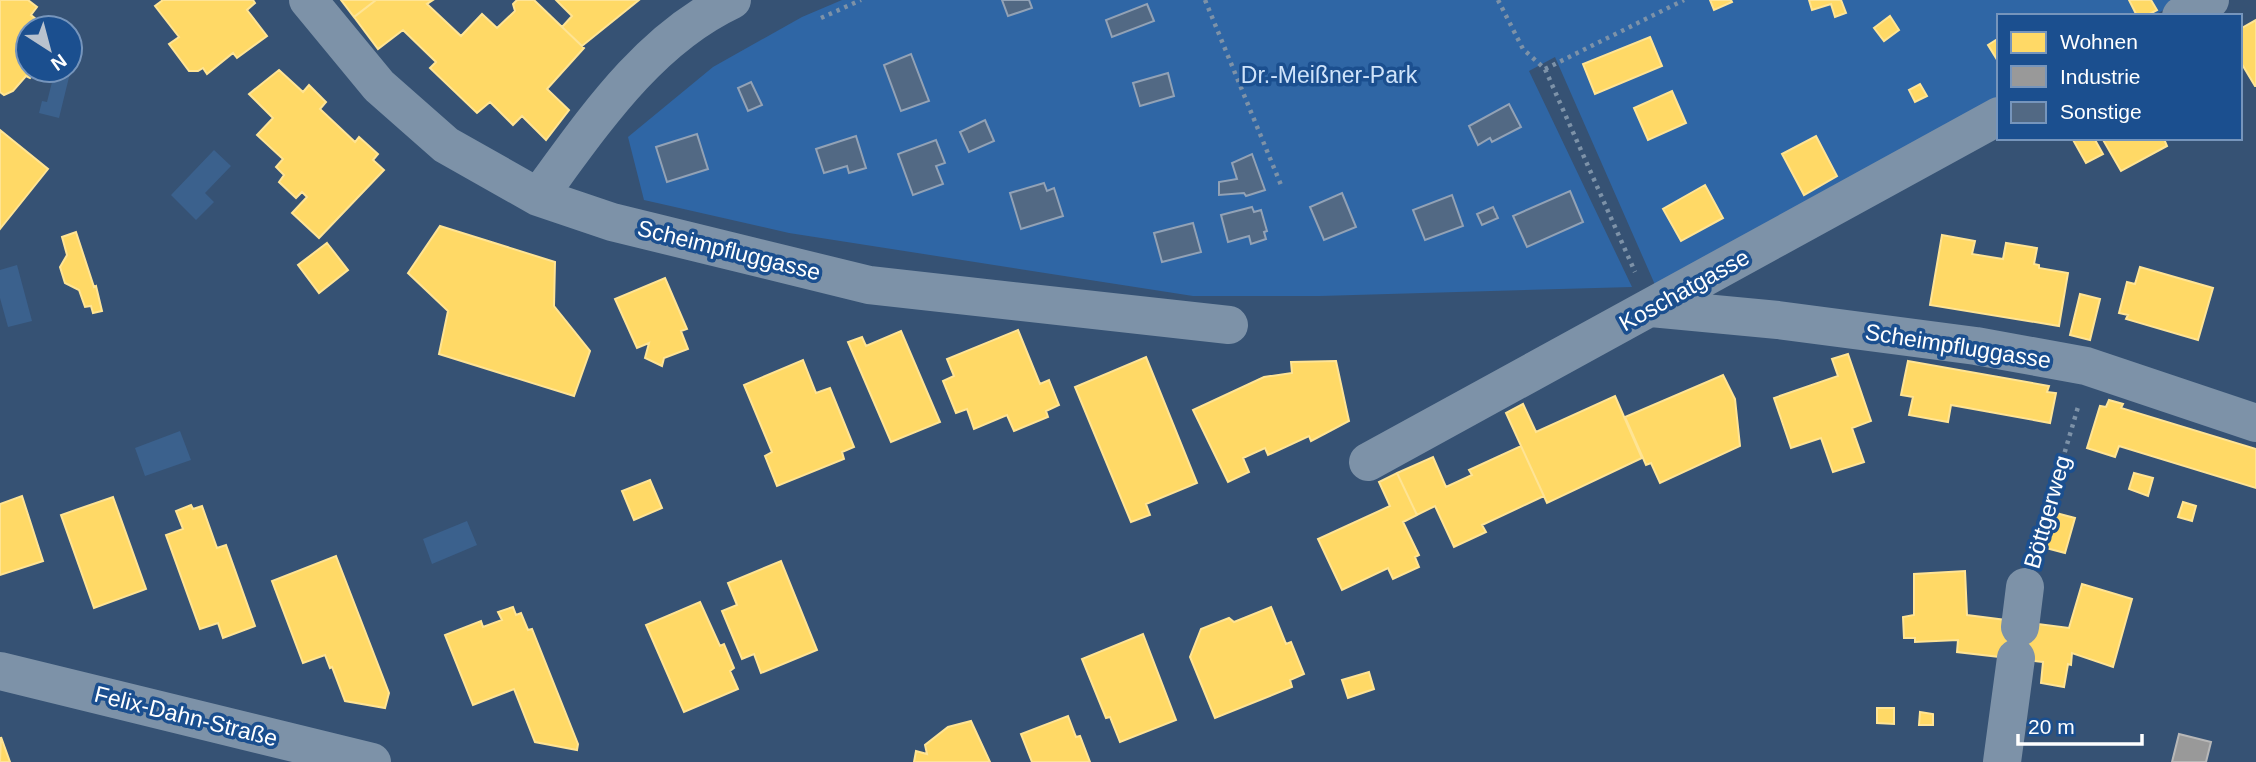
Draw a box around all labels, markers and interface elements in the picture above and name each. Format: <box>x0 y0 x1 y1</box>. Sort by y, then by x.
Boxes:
north arrow <box>14 14 84 84</box>
legend <box>1997 14 2242 140</box>
text: Wohnen <box>2060 30 2138 53</box>
text: N <box>47 50 70 75</box>
park label: Dr.-Meißner-Park <box>1241 62 1418 88</box>
text: Industrie <box>2060 65 2141 88</box>
text: Sonstige <box>2060 100 2142 123</box>
street label: Scheimpfluggasse <box>635 215 823 285</box>
street label: Koschatgasse <box>1615 244 1753 336</box>
street label: Scheimpfluggasse <box>1863 318 2053 374</box>
street label: Böttgerweg <box>2018 452 2076 572</box>
street label: Felix-Dahn-Straße <box>92 681 280 751</box>
scale bar <box>2018 702 2142 746</box>
text: 20 m <box>2028 715 2075 738</box>

